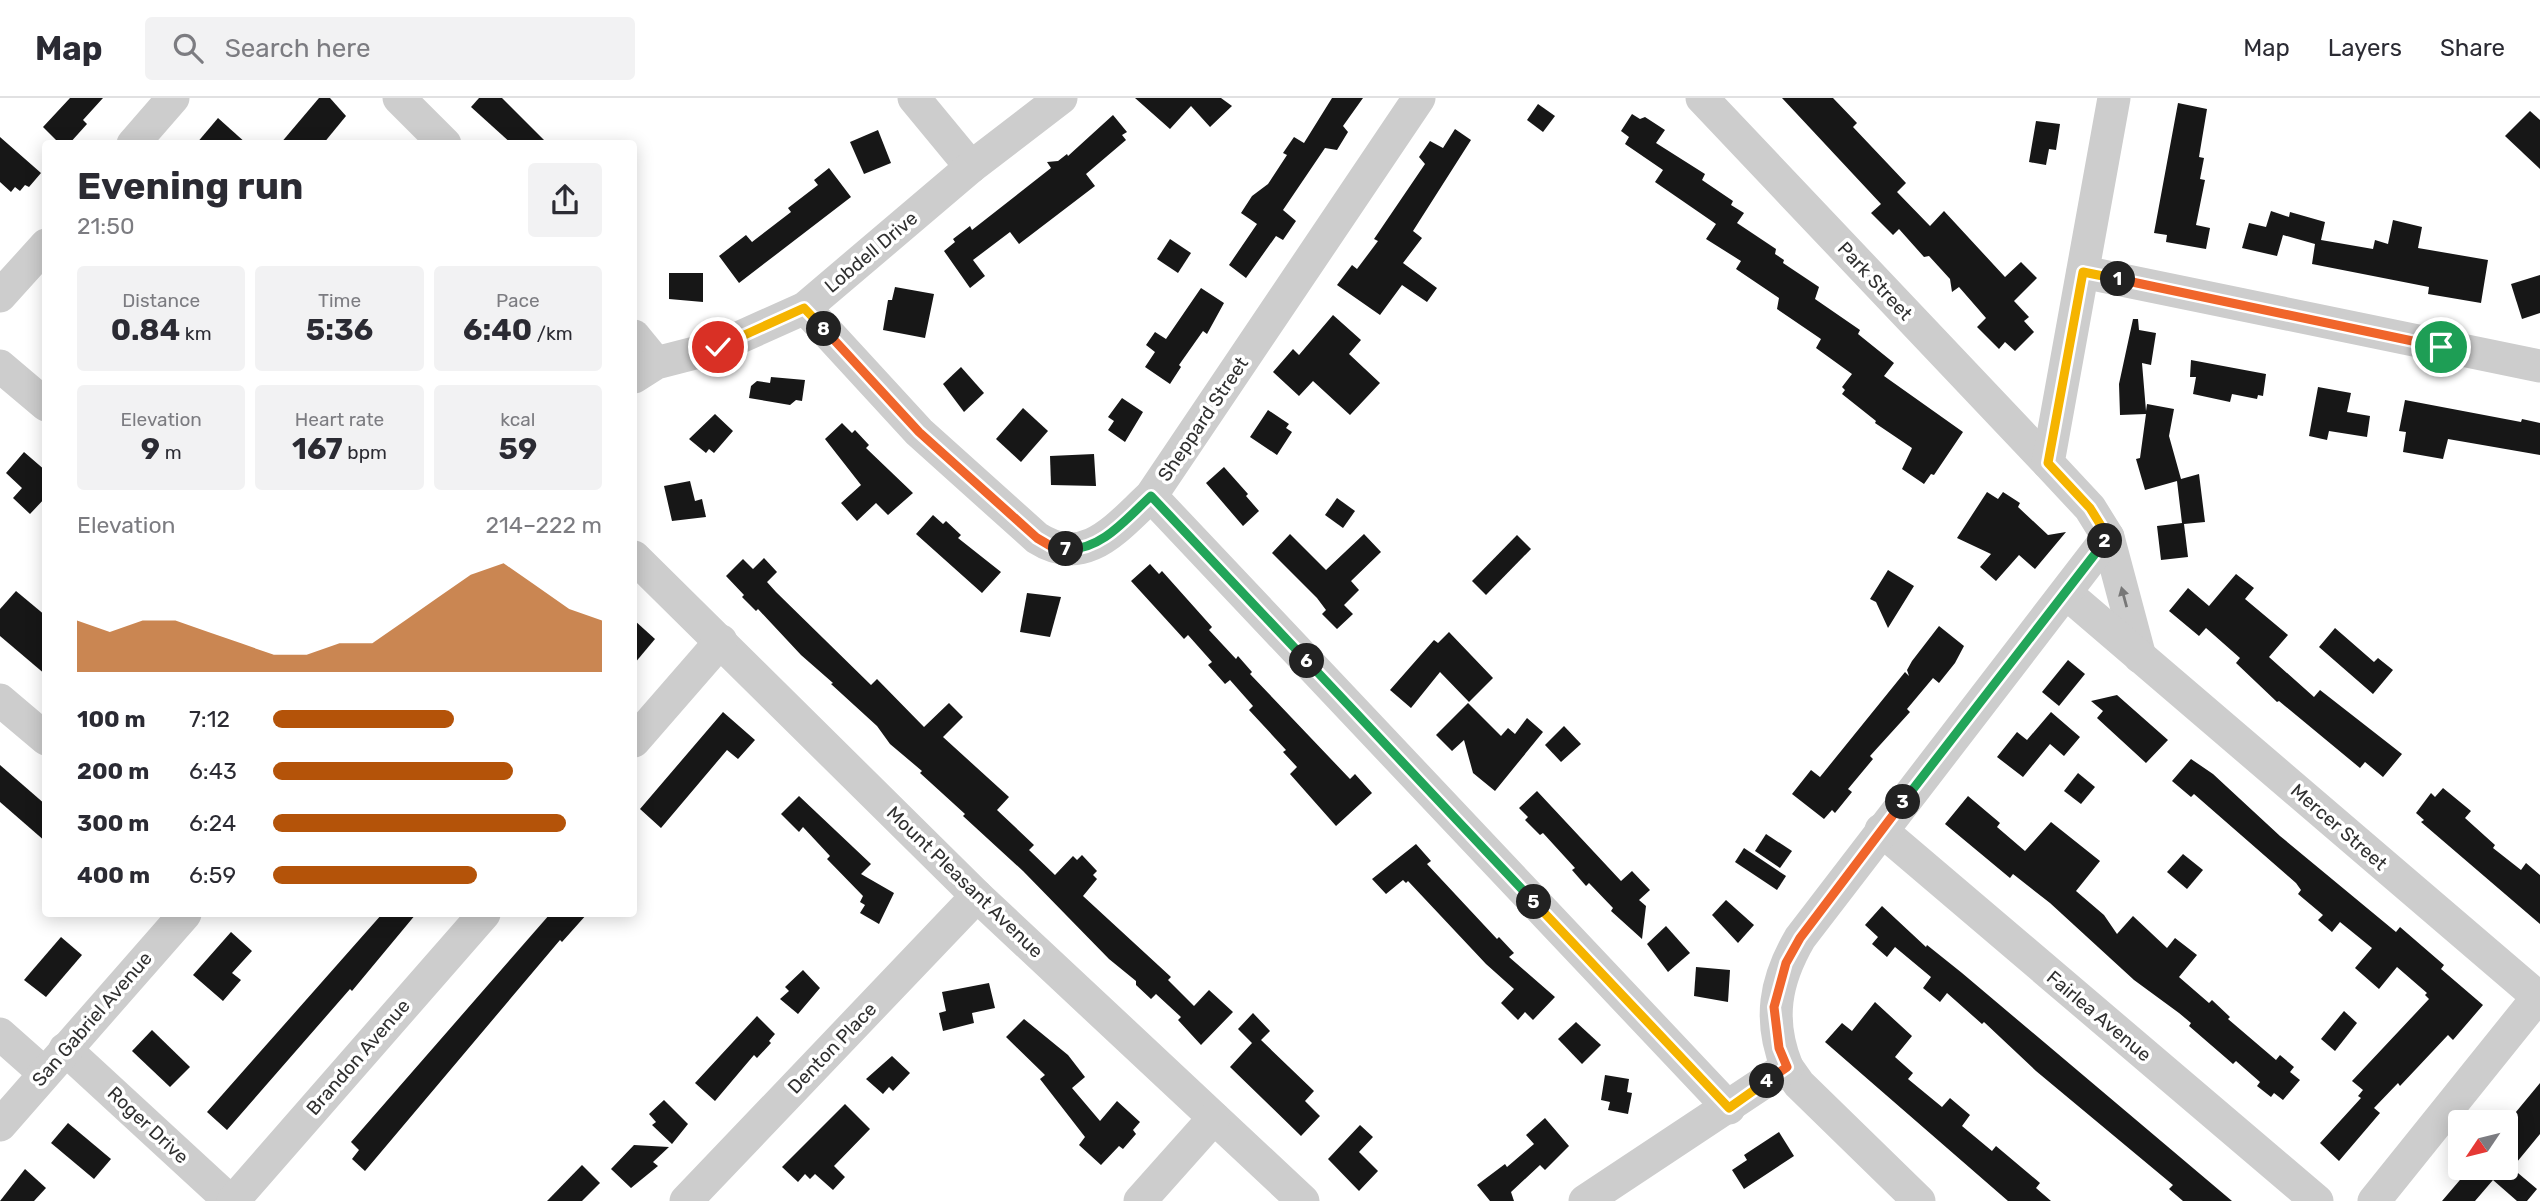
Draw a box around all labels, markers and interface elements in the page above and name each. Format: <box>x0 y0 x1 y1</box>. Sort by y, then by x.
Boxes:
search box <box>145 17 635 80</box>
text: Map <box>35 29 103 68</box>
icon: search <box>169 29 207 67</box>
text: Search here <box>225 33 370 64</box>
text: Map <box>2243 34 2290 62</box>
text: Layers <box>2328 34 2402 62</box>
text: Share <box>2440 34 2505 62</box>
text: Evening run <box>77 163 303 209</box>
button: share <box>528 163 602 237</box>
street label: Lobdell Drive <box>820 206 922 298</box>
text: 21:50 <box>77 212 135 240</box>
street label: Park Street <box>1833 237 1918 325</box>
pin: 1 <box>2100 262 2136 296</box>
text: 1 <box>2113 267 2122 290</box>
text: Distance <box>122 289 200 312</box>
text: Time <box>318 289 361 312</box>
text: Pace <box>496 289 540 312</box>
text: 0.84 <box>111 312 180 348</box>
text: 5:36 <box>306 312 373 348</box>
text: 6:40 <box>463 312 532 348</box>
pin: 8 <box>806 312 842 346</box>
pin <box>688 317 748 377</box>
text: 8 <box>817 317 830 340</box>
pin <box>2411 317 2471 377</box>
text: km <box>180 322 212 345</box>
text: /km <box>532 322 573 345</box>
icon: check <box>699 328 737 366</box>
icon: arrive <box>2422 328 2460 366</box>
street label: Sheppard Street <box>1153 352 1253 486</box>
text: Elevation <box>120 408 202 431</box>
text: Heart rate <box>295 408 384 431</box>
text: kcal <box>500 408 535 431</box>
text: 9 <box>141 431 160 467</box>
text: 167 <box>292 431 343 467</box>
text: 59 <box>499 431 537 467</box>
text: m <box>160 441 182 464</box>
text: bpm <box>343 441 387 464</box>
text: Elevation <box>77 511 176 539</box>
text: 214–222 m <box>485 511 602 539</box>
pin: 2 <box>2088 524 2122 558</box>
text: 2 <box>2098 529 2111 552</box>
pin: 7 <box>1048 532 1084 566</box>
text: 7 <box>1060 537 1071 560</box>
one-way arrow <box>2118 586 2129 608</box>
pin: 6 <box>1290 644 1324 678</box>
text: 6 <box>1300 649 1313 672</box>
text: 100 m <box>77 705 146 733</box>
text: 7:12 <box>189 705 230 733</box>
text: 200 m <box>77 757 149 785</box>
text: 6:43 <box>189 757 237 785</box>
street label: Mercer Street <box>2286 779 2392 876</box>
pin: 3 <box>1885 784 1920 820</box>
text: 3 <box>1896 790 1909 813</box>
street label: Mount Pleasant Avenue <box>882 801 1048 963</box>
text: 300 m <box>77 809 149 837</box>
text: 6:24 <box>189 809 236 837</box>
text: 400 m <box>77 861 150 889</box>
text: 6:59 <box>189 861 236 889</box>
pin: 5 <box>1516 884 1552 920</box>
text: 5 <box>1527 890 1540 913</box>
street label: San Gabriel Avenue <box>27 947 157 1091</box>
street label: Fairlea Avenue <box>2042 966 2156 1066</box>
street label: Brandon Avenue <box>301 994 415 1120</box>
street label: Denton Place <box>783 998 881 1098</box>
pin: 4 <box>1750 1063 1784 1098</box>
text: 4 <box>1760 1069 1773 1092</box>
street label: Roger Drive <box>103 1082 193 1168</box>
north arrow <box>2448 1110 2518 1180</box>
map controls <box>2448 1110 2518 1180</box>

